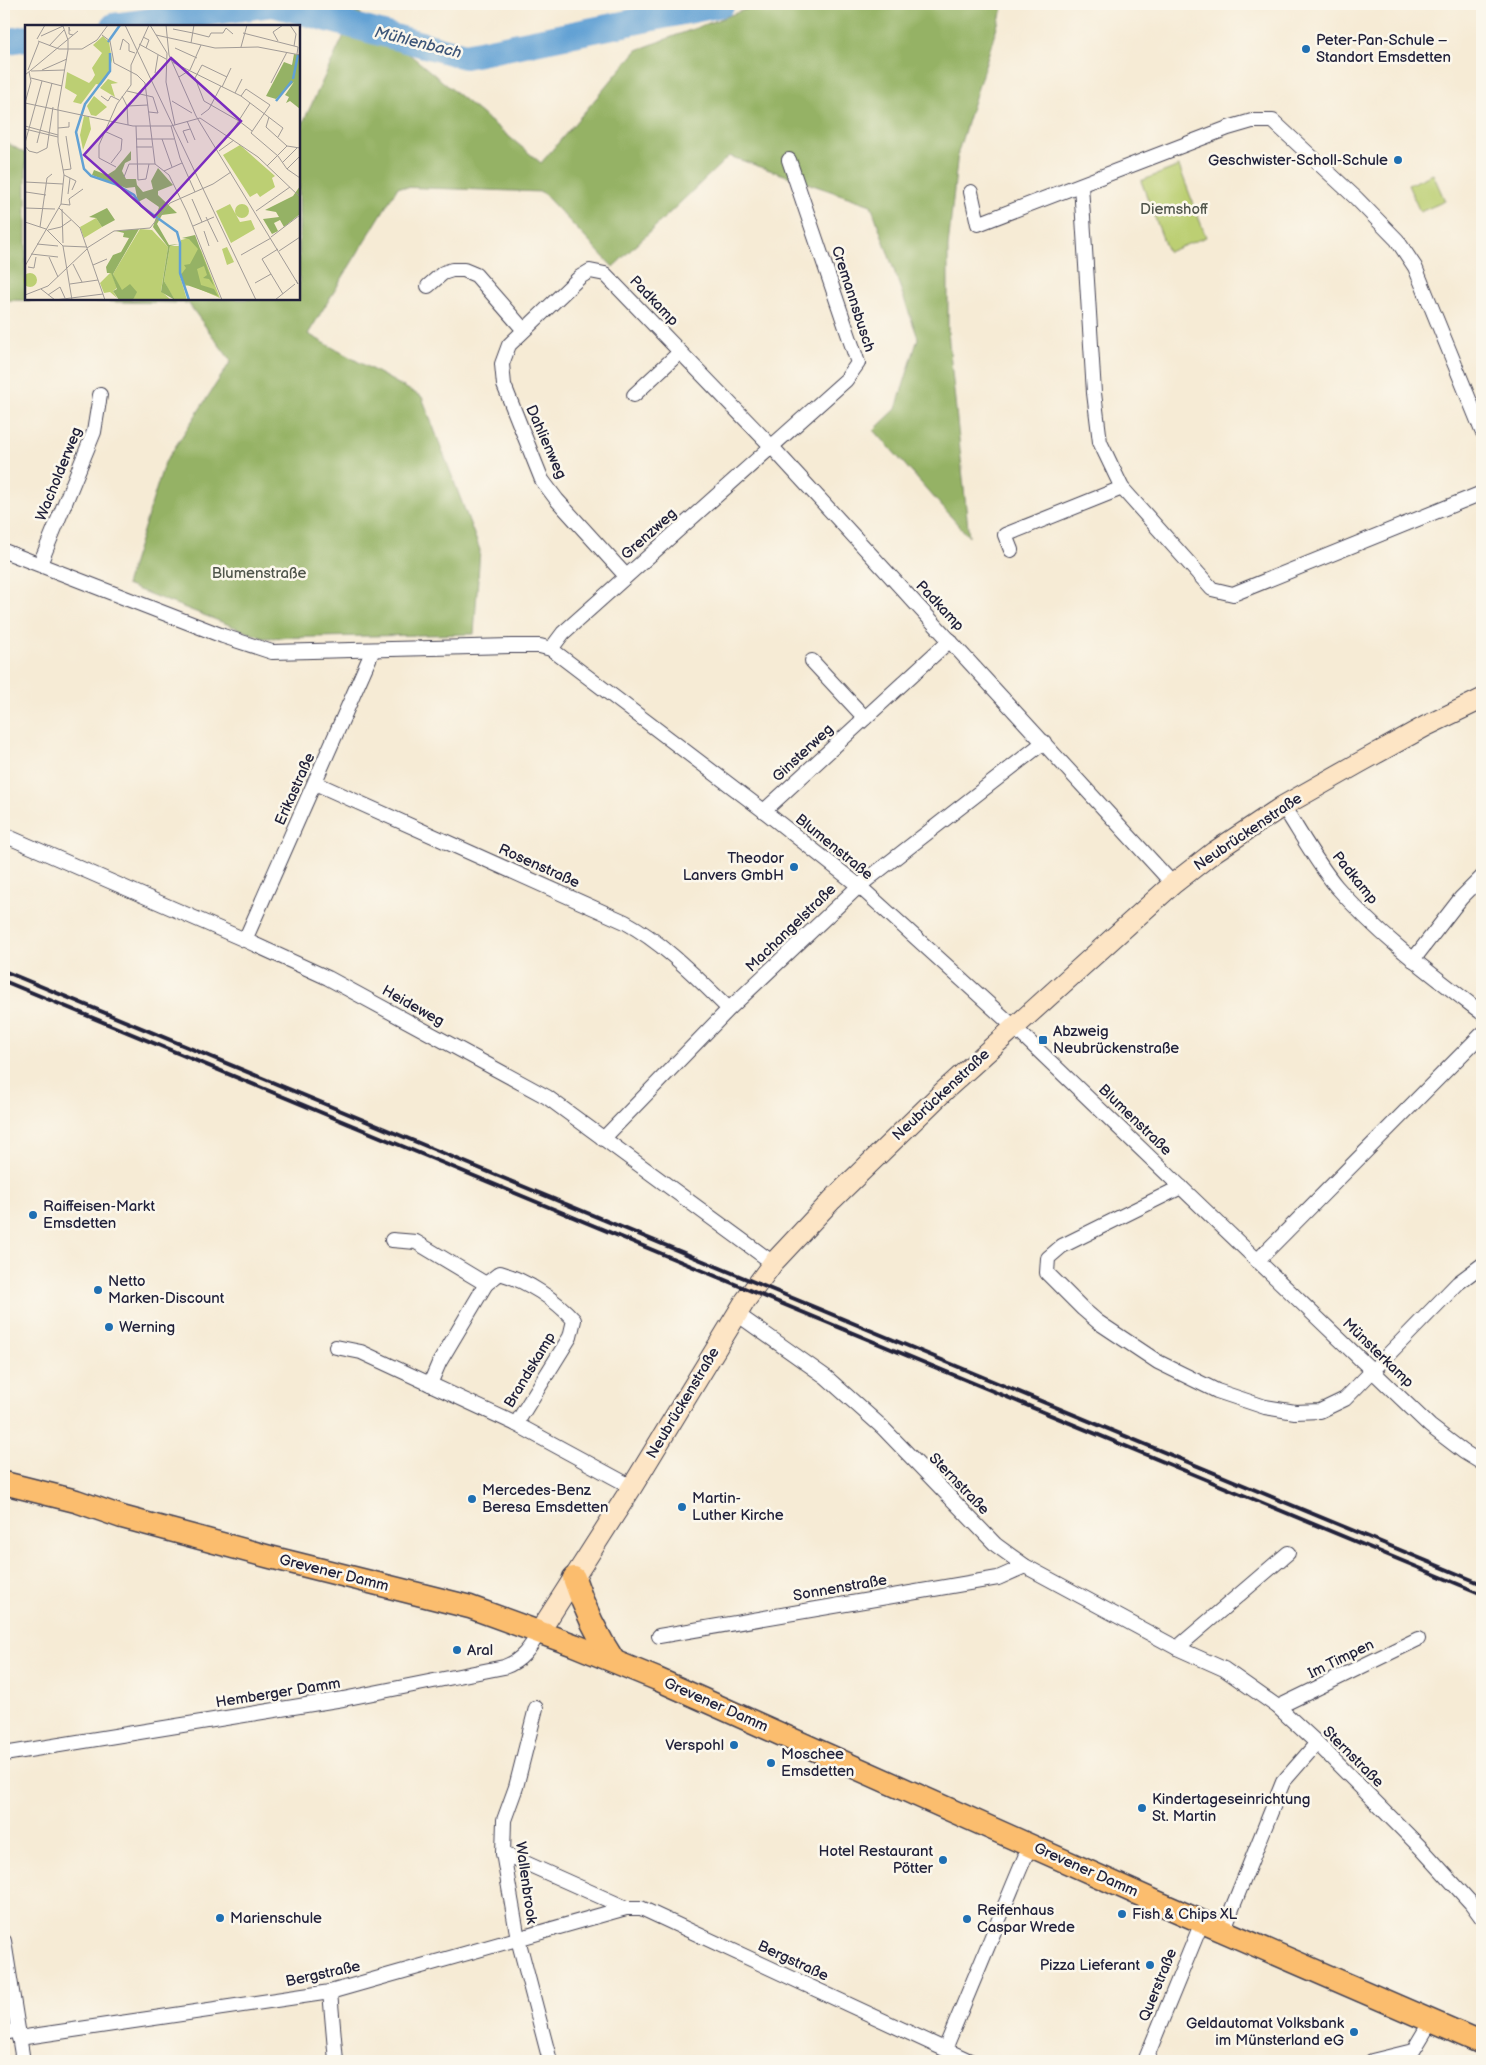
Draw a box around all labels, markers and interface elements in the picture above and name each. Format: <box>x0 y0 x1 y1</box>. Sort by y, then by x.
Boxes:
water label: Mühlenbach <box>373 23 464 63</box>
inset map <box>25 25 300 300</box>
place label: Peter-Pan-Schule – Standort Emsdetten <box>1316 31 1451 67</box>
marker: Peter-Pan-Schule – Standort Emsdetten <box>1300 43 1312 55</box>
place label: Geschwister-Scholl-Schule <box>1208 151 1388 170</box>
marker: Geschwister-Scholl-Schule <box>1392 154 1404 166</box>
park label: Diemshoff <box>1140 200 1208 219</box>
street label: Cremannsbusch <box>827 244 879 354</box>
street label: Padkamp <box>625 272 683 330</box>
street label: Dahlienweg <box>521 402 571 482</box>
street label: Wacholderweg <box>32 424 86 524</box>
street label: Grenzweg <box>617 504 681 564</box>
park label: Blumenstraße <box>212 564 306 583</box>
street label: Padkamp <box>912 577 968 636</box>
street label: Ginsterweg <box>769 720 837 786</box>
street label: Erikastraße <box>271 750 319 828</box>
street label: Neubrückenstraße <box>1190 789 1306 875</box>
street label: Blumenstraße <box>791 810 877 884</box>
street label: Rosenstraße <box>495 840 583 892</box>
street label: Padkamp <box>1328 848 1382 909</box>
place label: Theodor Lanvers GmbH <box>683 849 785 885</box>
marker: Theodor Lanvers GmbH <box>788 861 800 873</box>
street label: Machangelstraße <box>742 880 840 976</box>
street label: Heideweg <box>378 981 448 1031</box>
place label: Abzweig Neubrückenstraße <box>1053 1022 1179 1058</box>
marker: Abzweig Neubrückenstraße <box>1037 1034 1049 1046</box>
street label: Neubrückenstraße <box>888 1045 994 1145</box>
street label: Blumenstraße <box>1094 1080 1176 1160</box>
place label: Raiffeisen-Markt Emsdetten <box>43 1197 156 1233</box>
marker: Raiffeisen-Markt Emsdetten <box>27 1209 39 1221</box>
place label: Netto Marken-Discount <box>108 1272 225 1308</box>
marker: Netto Marken-Discount <box>92 1284 104 1296</box>
street label: Münsterkamp <box>1338 1314 1418 1392</box>
place label: Werning <box>119 1318 175 1337</box>
marker: Werning <box>103 1321 115 1333</box>
street label: Brandskamp <box>500 1328 560 1411</box>
street label: Neubrückenstraße <box>642 1344 724 1462</box>
street label: Sternstraße <box>925 1449 993 1519</box>
place label: Mercedes-Benz Beresa Emsdetten <box>482 1481 608 1517</box>
place label: Martin- Luther Kirche <box>692 1489 784 1525</box>
marker: Mercedes-Benz Beresa Emsdetten <box>466 1493 478 1505</box>
marker: Martin- Luther Kirche <box>676 1501 688 1513</box>
street label: Grevener Damm <box>277 1550 391 1596</box>
street label: Sonnenstraße <box>792 1570 888 1606</box>
street label: Im Timpen <box>1305 1635 1377 1683</box>
place label: Aral <box>467 1641 493 1660</box>
marker: Aral <box>451 1644 463 1656</box>
street label: Hemberger Damm <box>214 1674 342 1712</box>
street label: Grevener Damm <box>661 1674 771 1736</box>
street label: Sternstraße <box>1318 1722 1388 1792</box>
place label: Verspohl <box>665 1736 724 1755</box>
marker: Verspohl <box>728 1739 740 1751</box>
place label: Moschee Emsdetten <box>781 1745 854 1781</box>
marker: Moschee Emsdetten <box>765 1757 777 1769</box>
place label: Kindertageseinrichtung St. Martin <box>1152 1790 1310 1826</box>
marker: Kindertageseinrichtung St. Martin <box>1136 1802 1148 1814</box>
street label: Grevener Damm <box>1031 1839 1141 1901</box>
street label: Wallenbrook <box>511 1840 541 1926</box>
place label: Hotel Restaurant Pötter <box>819 1842 934 1878</box>
marker: Hotel Restaurant Pötter <box>937 1854 949 1866</box>
place label: Reifenhaus Caspar Wrede <box>977 1901 1075 1937</box>
place label: Fish & Chips XL <box>1132 1905 1237 1924</box>
marker: Fish & Chips XL <box>1116 1908 1128 1920</box>
place label: Marienschule <box>230 1909 322 1928</box>
marker: Marienschule <box>214 1912 226 1924</box>
marker: Reifenhaus Caspar Wrede <box>961 1913 973 1925</box>
street label: Bergstraße <box>755 1936 831 1986</box>
street label: Querstraße <box>1135 1946 1181 2024</box>
place label: Pizza Lieferant <box>1040 1956 1140 1975</box>
street label: Bergstraße <box>284 1957 362 1991</box>
marker: Pizza Lieferant <box>1144 1959 1156 1971</box>
place label: Geldautomat Volksbank im Münsterland eG <box>1186 2014 1345 2050</box>
marker: Geldautomat Volksbank im Münsterland eG <box>1348 2026 1360 2038</box>

